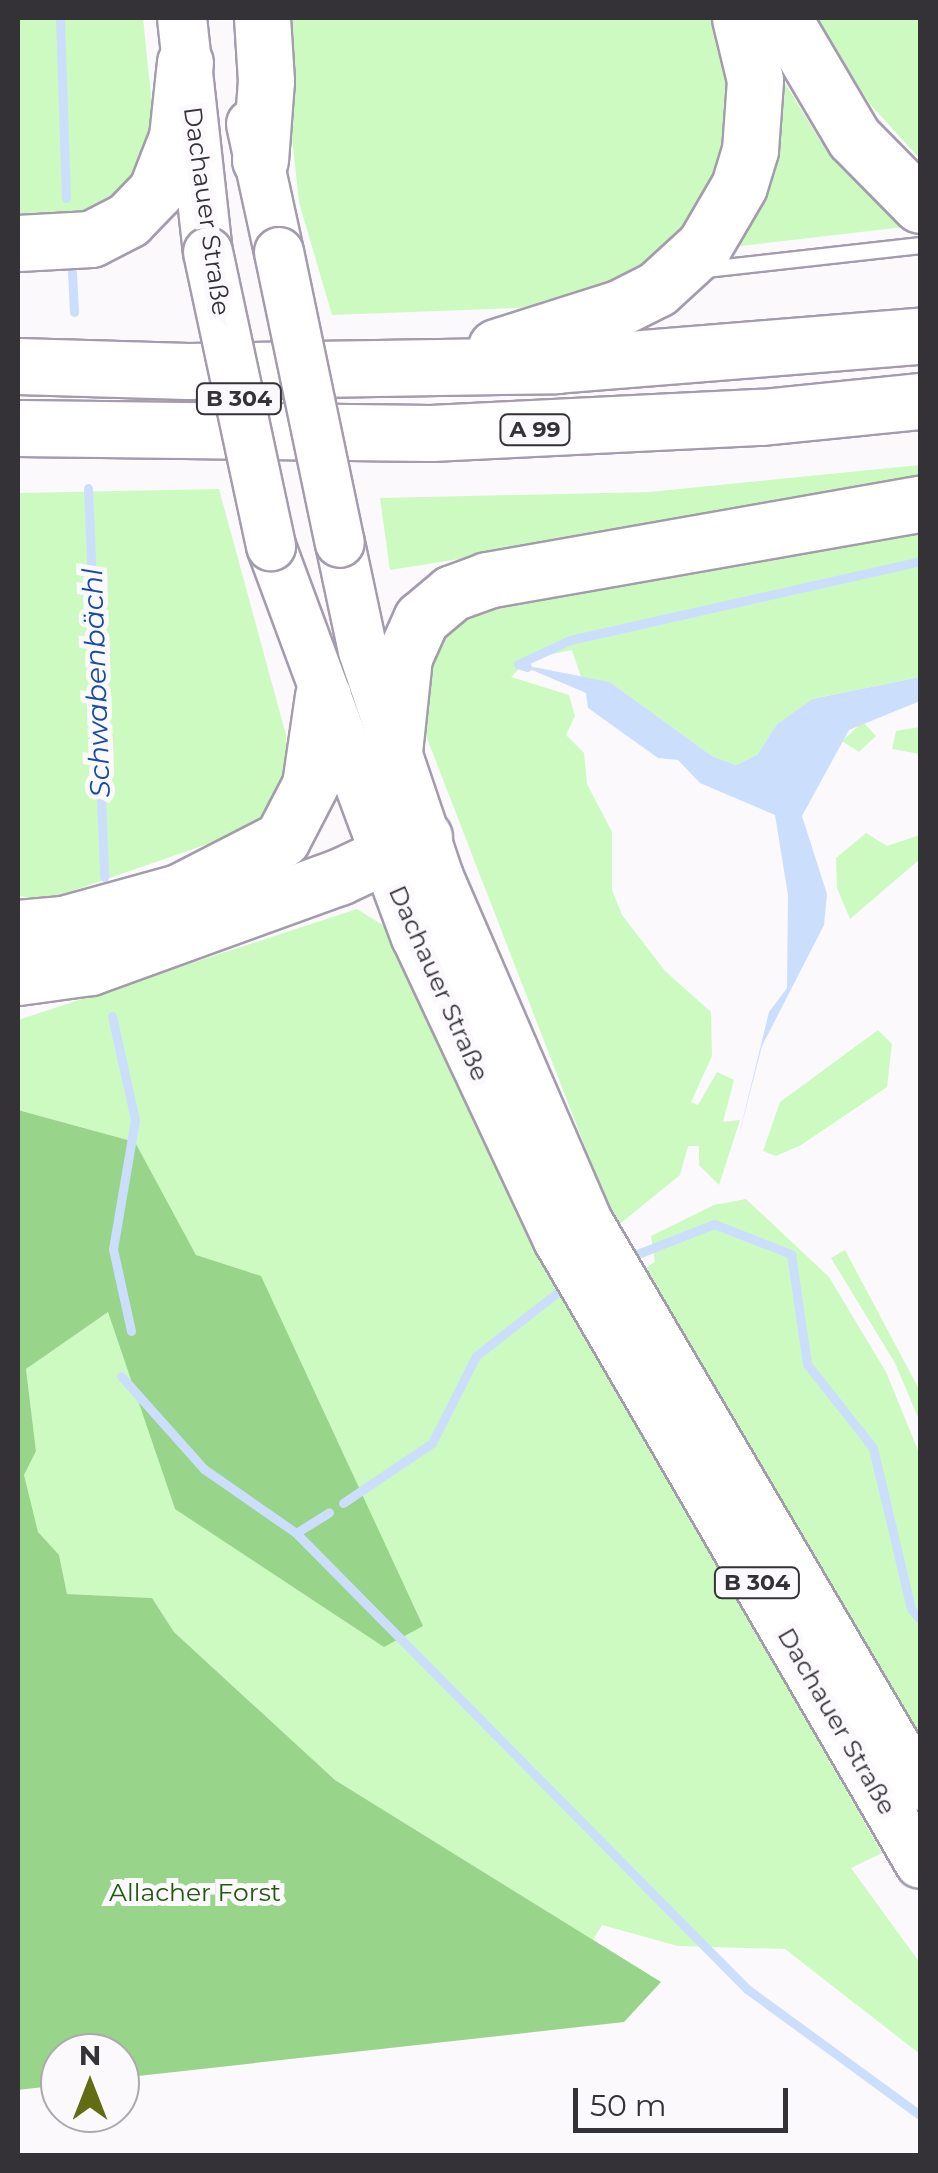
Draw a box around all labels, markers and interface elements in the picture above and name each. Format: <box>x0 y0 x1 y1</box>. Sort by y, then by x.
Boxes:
street label: Dachauer Straße <box>177 105 237 317</box>
road number: B 304 <box>194 382 284 416</box>
road number: A 99 <box>498 413 572 447</box>
water label: Schwabenbächl <box>75 568 117 798</box>
street label: Dachauer Straße <box>382 881 496 1085</box>
road number: B 304 <box>712 1566 802 1600</box>
street label: Dachauer Straße <box>771 1622 903 1820</box>
park label: Allacher Forst <box>109 1877 281 1907</box>
north arrow <box>40 2033 140 2133</box>
text: N <box>79 2038 101 2072</box>
scale bar <box>578 2068 793 2130</box>
text: 50 m <box>590 2087 667 2124</box>

